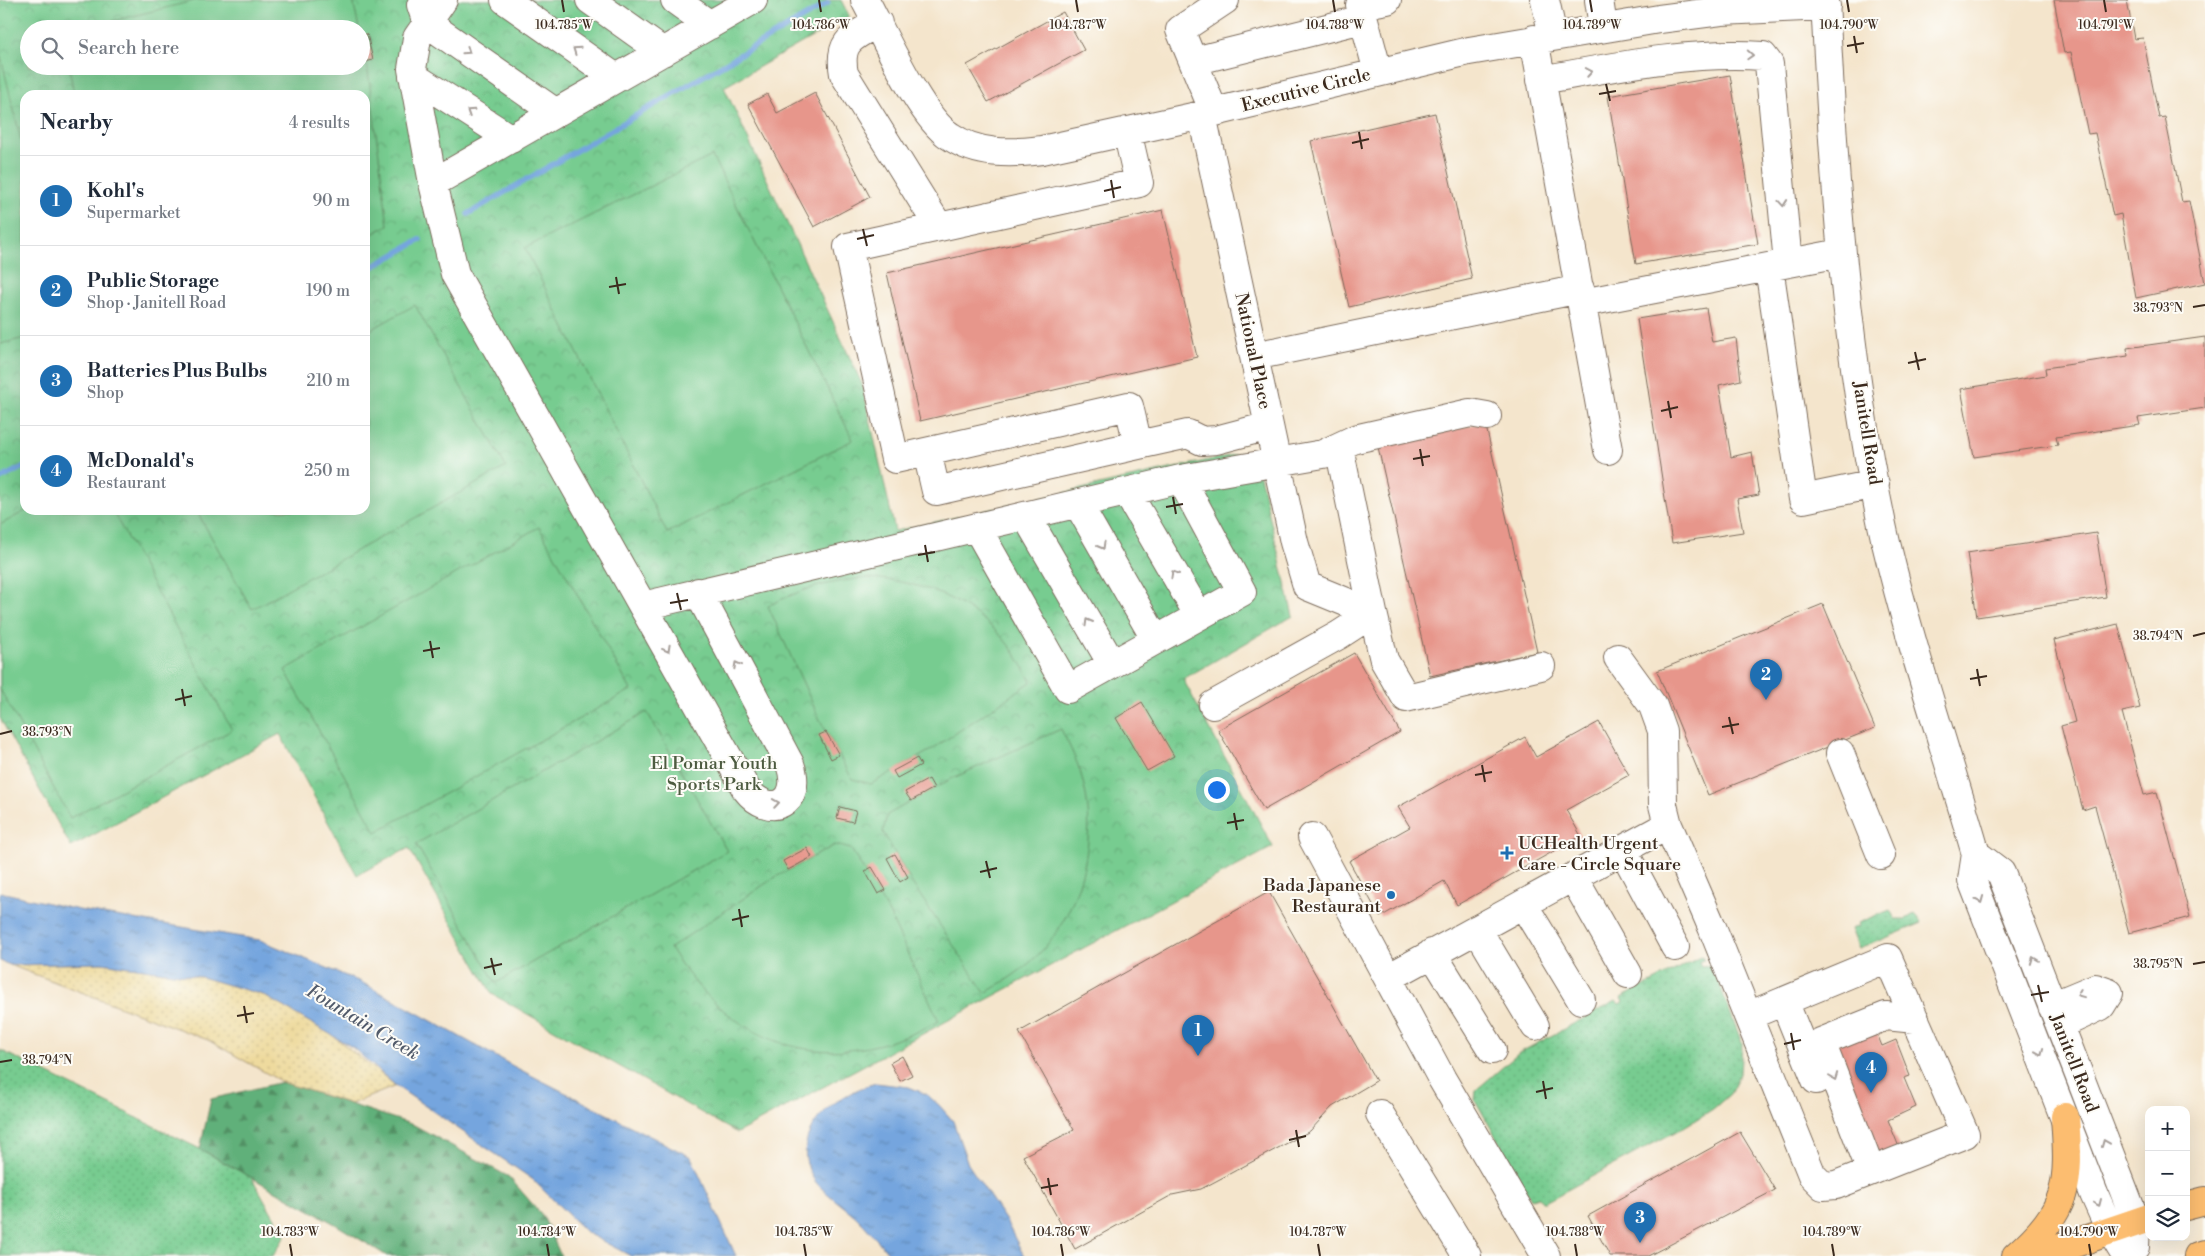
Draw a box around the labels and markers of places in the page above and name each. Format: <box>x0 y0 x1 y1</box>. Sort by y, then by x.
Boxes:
pin: 2 <box>1750 659 1782 700</box>
place label: UCHealth Urgent Care - Circle Square <box>1518 832 1681 876</box>
marker: UCHealth Urgent Care - Circle Square <box>1500 846 1514 860</box>
place label: Bada Japanese Restaurant <box>1262 874 1382 918</box>
marker: Bada Japanese Restaurant <box>1385 889 1397 901</box>
pin: 1 <box>1182 1015 1214 1056</box>
pin: 4 <box>1855 1052 1887 1093</box>
pin: 3 <box>1624 1202 1656 1243</box>

